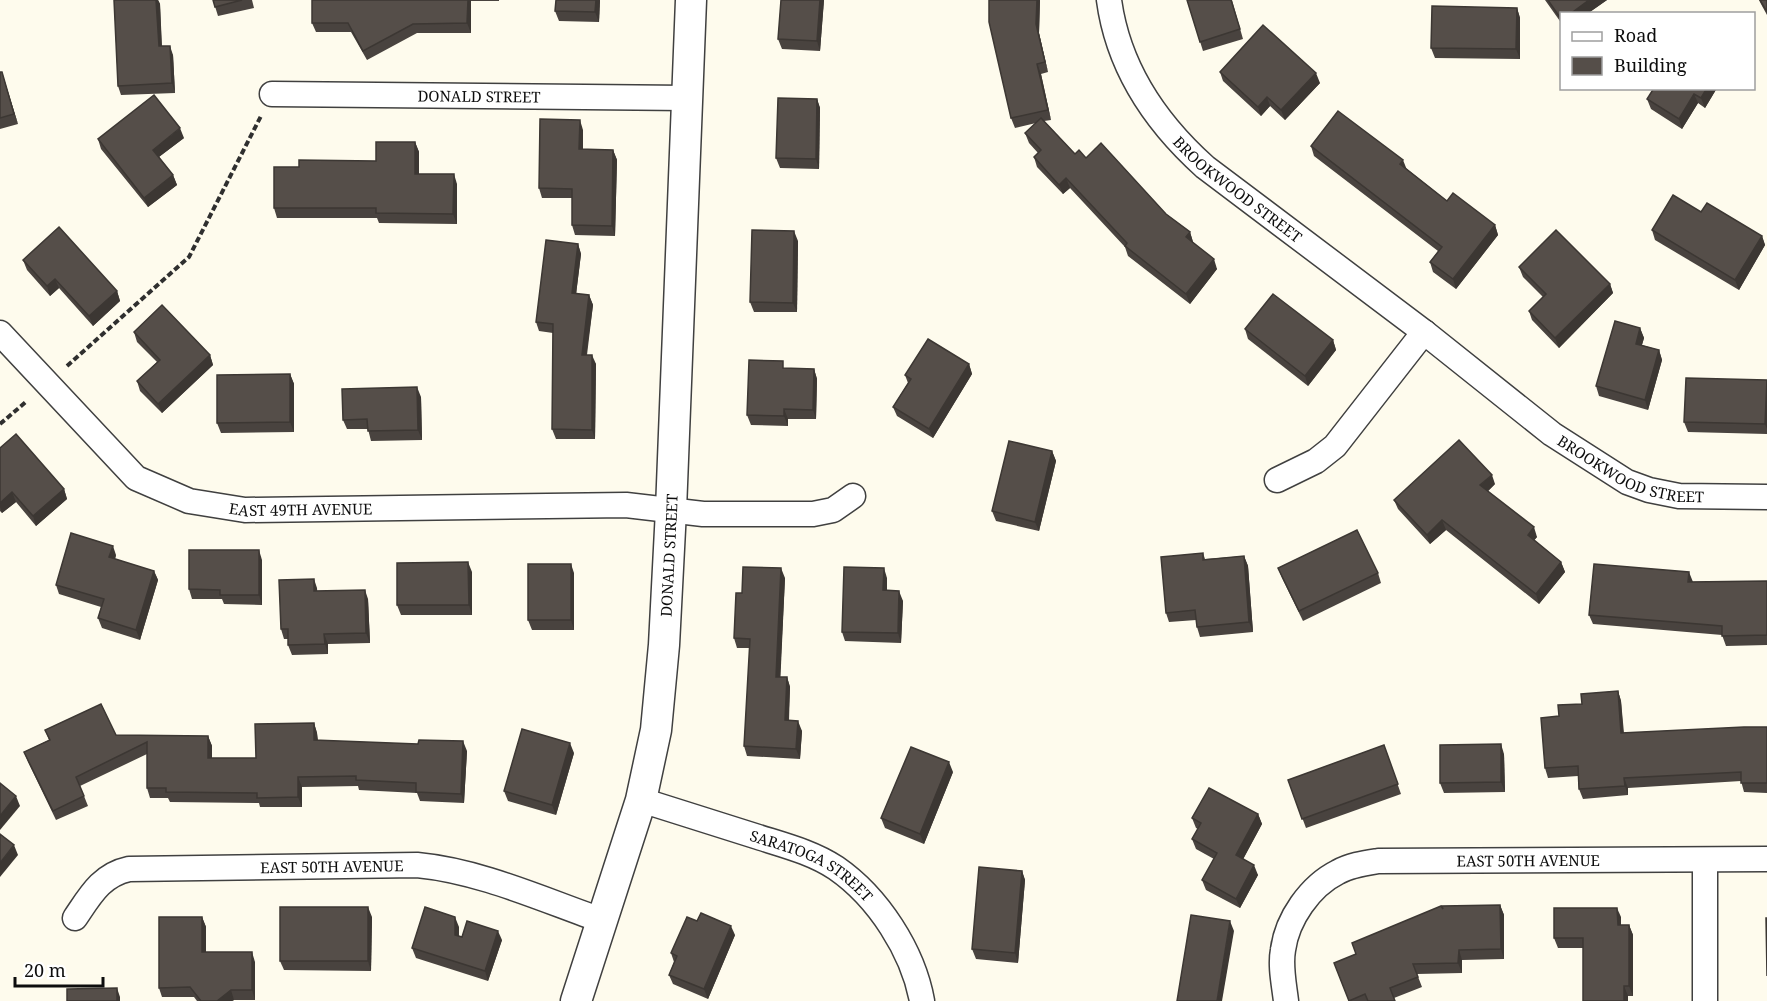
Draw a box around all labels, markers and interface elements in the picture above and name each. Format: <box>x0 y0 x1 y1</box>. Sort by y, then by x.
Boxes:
legend <box>1560 12 1755 90</box>
text: Road <box>1614 23 1657 47</box>
text: Building <box>1614 53 1687 77</box>
street label: DONALD STREET <box>417 85 541 107</box>
street label: BROOKWOOD STREET <box>1169 132 1306 247</box>
street label: BROOKWOOD STREET <box>1554 430 1704 506</box>
street label: DONALD STREET <box>655 493 682 617</box>
street label: EAST 49TH AVENUE <box>228 498 372 521</box>
street label: SARATOGA STREET <box>748 825 878 905</box>
street label: EAST 50TH AVENUE <box>1457 850 1600 871</box>
street label: EAST 50TH AVENUE <box>260 855 404 877</box>
scale bar <box>15 950 104 988</box>
text: 20 m <box>24 958 66 982</box>

